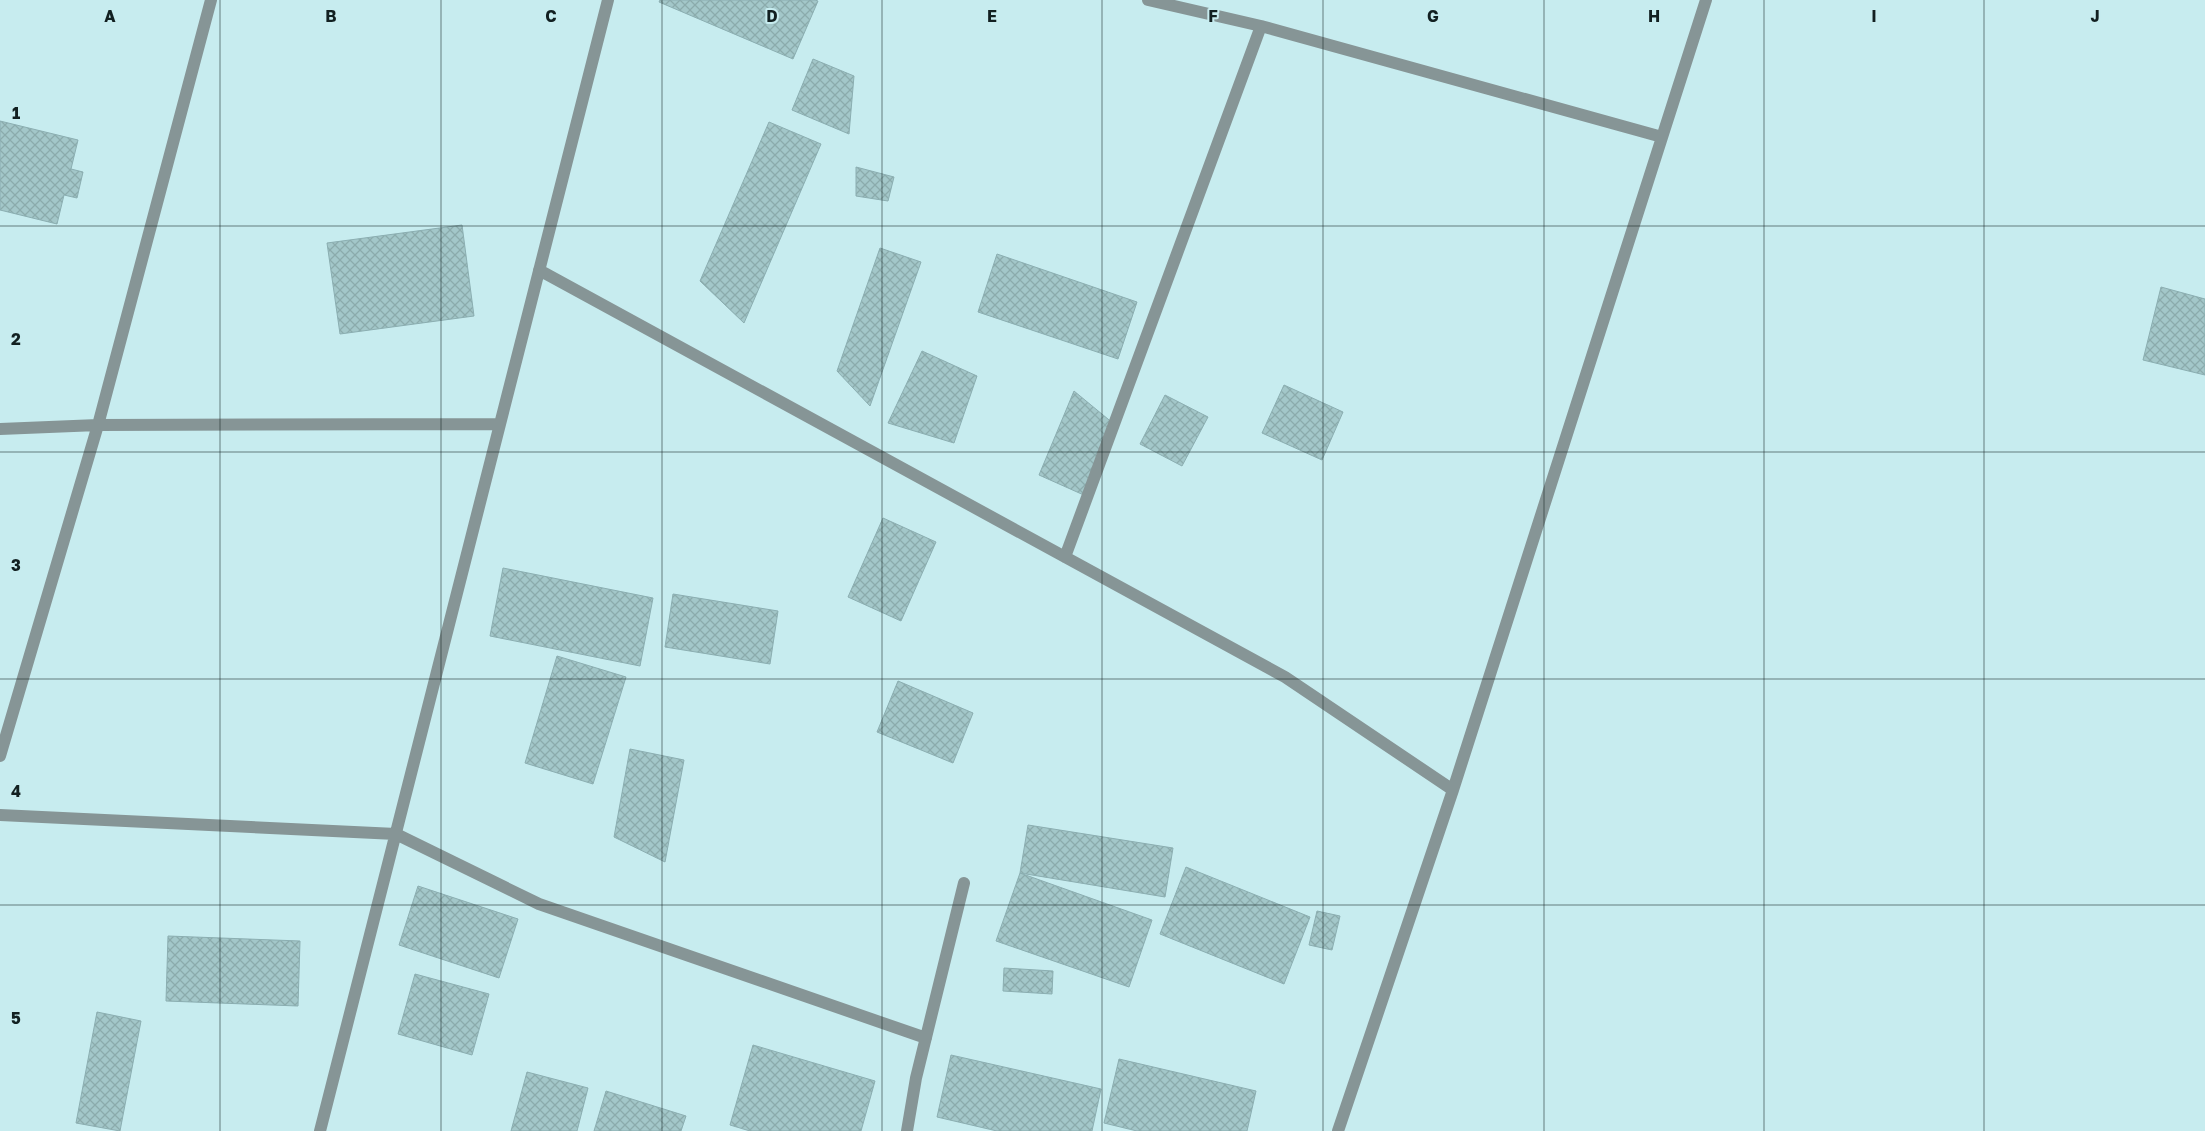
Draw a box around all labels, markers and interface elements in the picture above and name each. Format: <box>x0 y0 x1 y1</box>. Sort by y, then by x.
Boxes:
text: A <box>104 6 116 26</box>
text: B <box>325 6 337 26</box>
text: C <box>545 6 557 26</box>
text: D <box>766 6 778 26</box>
text: E <box>987 6 997 26</box>
text: F <box>1208 6 1218 26</box>
text: G <box>1427 6 1439 26</box>
text: H <box>1648 6 1660 26</box>
text: I <box>1871 6 1877 26</box>
text: J <box>2090 6 2100 26</box>
text: 1 <box>12 103 20 123</box>
text: 2 <box>11 329 21 349</box>
text: 3 <box>11 555 21 575</box>
text: 4 <box>11 781 21 801</box>
text: 5 <box>11 1008 21 1028</box>

